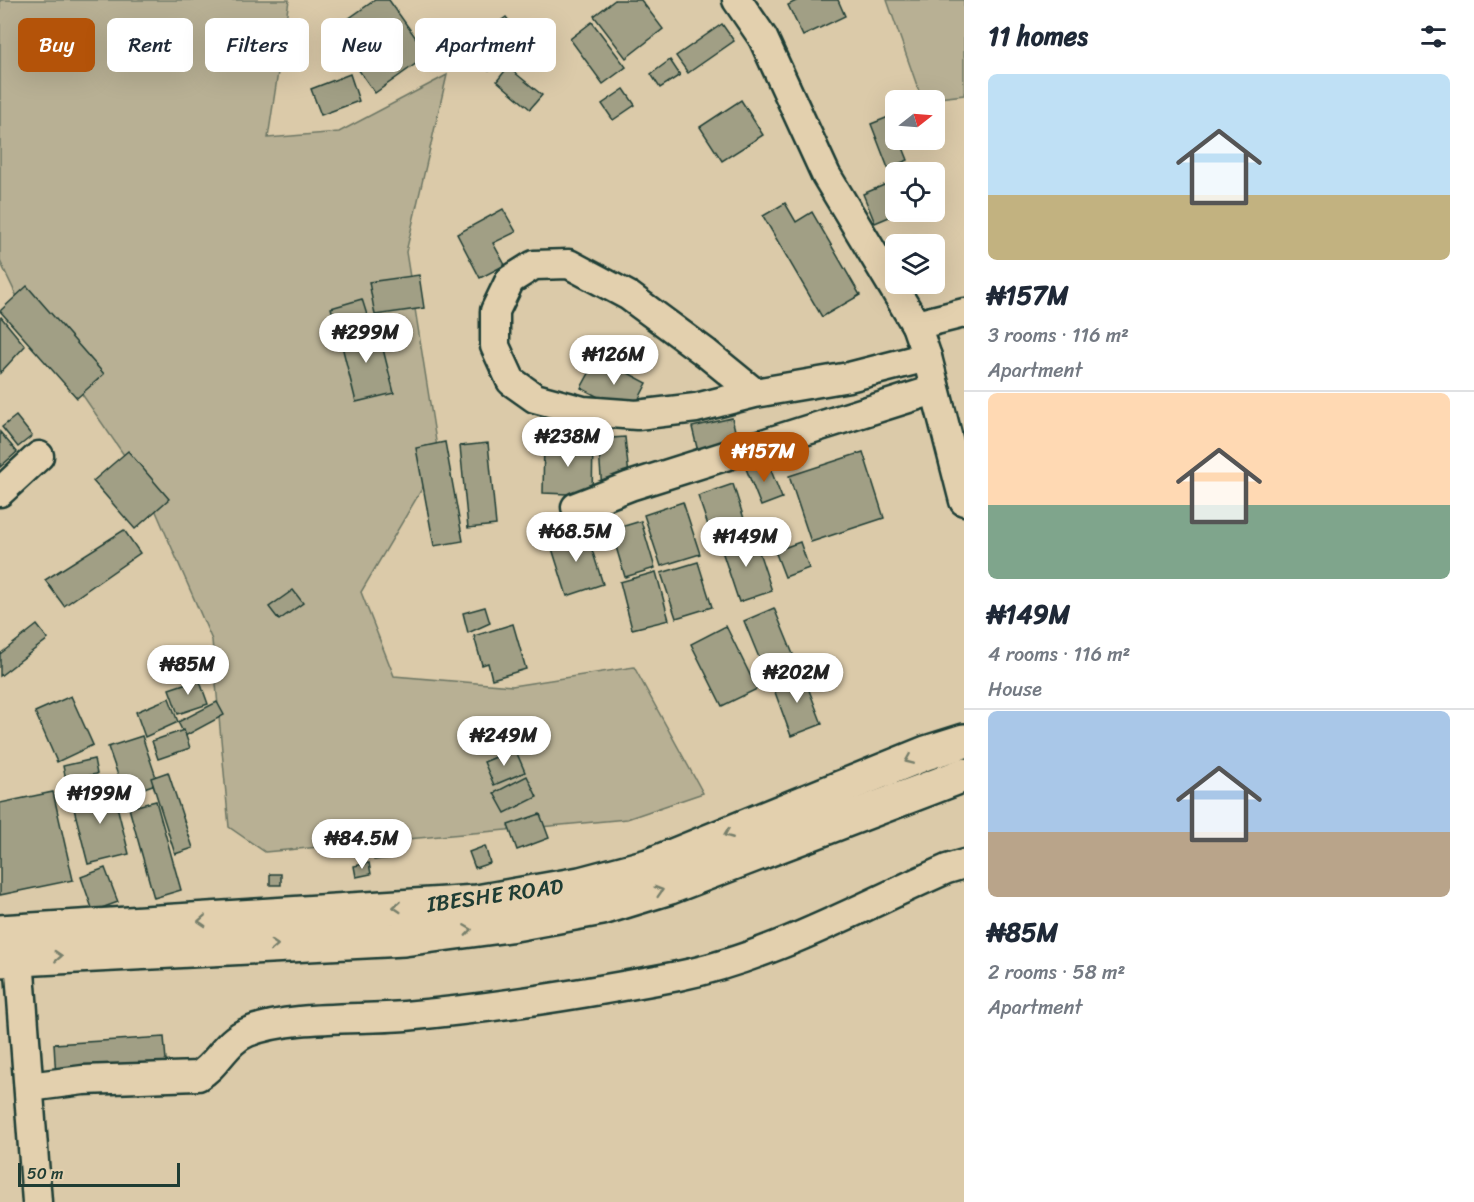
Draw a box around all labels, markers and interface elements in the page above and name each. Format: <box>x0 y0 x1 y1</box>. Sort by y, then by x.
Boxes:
text: 11 homes <box>988 13 1088 59</box>
chip: Buy <box>18 18 95 72</box>
chip: Rent <box>107 18 193 72</box>
chip: Filters <box>205 18 309 72</box>
chip: New <box>321 18 403 72</box>
chip: Apartment <box>415 18 556 72</box>
icon: filters <box>1417 20 1450 53</box>
north arrow <box>885 90 945 150</box>
map controls <box>885 90 945 294</box>
icon: home <box>1165 113 1273 221</box>
button: locate <box>885 162 945 222</box>
button: layers <box>885 234 945 294</box>
text: ₦157M <box>988 272 1068 318</box>
pin: ₦299M <box>324 313 408 364</box>
text: ₦299M <box>333 315 399 350</box>
text: 3 rooms · 116 m² <box>988 318 1129 353</box>
pin: ₦126M <box>572 335 656 386</box>
text: ₦126M <box>583 337 645 372</box>
text: Apartment <box>988 353 1082 388</box>
pin: ₦238M <box>526 417 610 468</box>
text: ₦238M <box>536 419 600 454</box>
pin: ₦157M <box>722 432 806 483</box>
icon: home <box>1165 432 1273 540</box>
text: ₦157M <box>733 434 795 469</box>
pin: ₦68.5M <box>527 512 625 563</box>
text: ₦68.5M <box>540 514 612 549</box>
pin: ₦149M <box>704 517 788 568</box>
text: ₦149M <box>715 519 777 554</box>
text: ₦149M <box>988 591 1070 637</box>
text: 4 rooms · 116 m² <box>988 637 1130 672</box>
pin: ₦85M <box>152 645 224 696</box>
text: ₦85M <box>161 647 215 682</box>
pin: ₦202M <box>755 653 839 704</box>
text: ₦202M <box>764 655 830 690</box>
text: House <box>988 672 1042 707</box>
pin: ₦249M <box>462 716 546 767</box>
text: ₦249M <box>471 718 537 753</box>
icon: home <box>1165 750 1273 858</box>
one-way arrow <box>904 753 915 765</box>
pin: ₦199M <box>58 774 142 825</box>
text: ₦199M <box>69 776 131 811</box>
pin: ₦84.5M <box>313 819 411 870</box>
text: ₦84.5M <box>326 821 398 856</box>
one-way arrow <box>724 827 735 839</box>
street label: IBESHE ROAD <box>423 866 566 924</box>
one-way arrow <box>653 886 664 898</box>
one-way arrow <box>392 901 401 914</box>
text: ₦85M <box>988 909 1058 955</box>
one-way arrow <box>198 914 207 927</box>
one-way arrow <box>464 925 473 937</box>
one-way arrow <box>270 939 279 952</box>
one-way arrow <box>54 950 63 963</box>
text: 2 rooms · 58 m² <box>988 955 1125 990</box>
text: Apartment <box>988 990 1082 1025</box>
text: 50 m <box>27 1159 63 1188</box>
scale bar <box>18 1160 180 1188</box>

